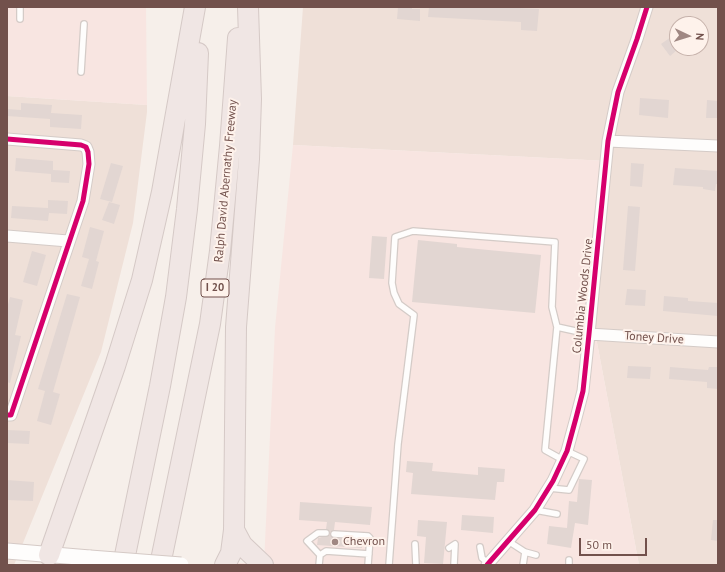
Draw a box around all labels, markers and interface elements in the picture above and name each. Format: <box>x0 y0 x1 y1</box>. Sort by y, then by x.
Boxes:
north arrow <box>669 16 709 56</box>
text: N <box>693 33 707 41</box>
street label: Ralph David Abernathy Freeway <box>212 99 240 263</box>
street label: Columbia Woods Drive <box>570 238 596 354</box>
road number: I 20 <box>201 279 229 297</box>
street label: Toney Drive <box>624 329 684 347</box>
scale bar <box>581 530 649 556</box>
place label: Chevron <box>343 535 385 549</box>
marker: Chevron <box>330 537 340 547</box>
text: 50 m <box>586 537 612 552</box>

